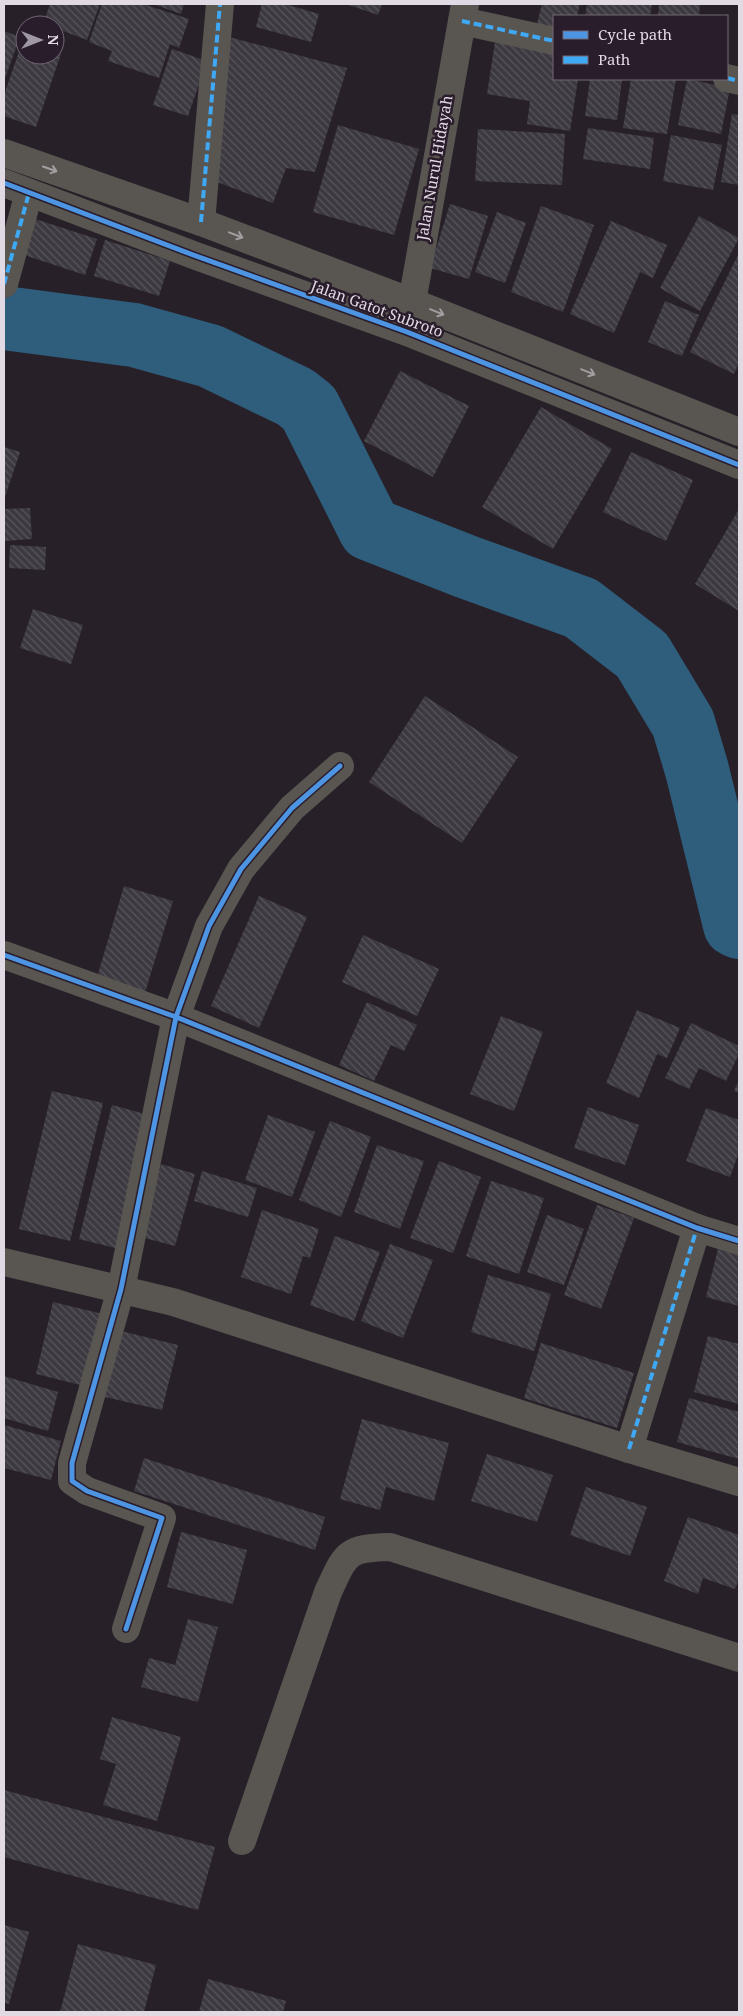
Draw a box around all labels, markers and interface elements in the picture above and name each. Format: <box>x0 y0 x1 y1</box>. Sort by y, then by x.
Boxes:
north arrow <box>15 15 65 65</box>
legend <box>553 15 728 80</box>
text: Cycle path <box>598 24 673 44</box>
text: N <box>44 34 63 46</box>
text: Path <box>598 49 631 69</box>
street label: Jalan Nurul Hidayah <box>411 93 457 243</box>
one-way arrow <box>41 165 57 174</box>
one-way arrow <box>228 231 243 241</box>
street label: Jalan Gatot Subroto <box>308 275 446 341</box>
one-way arrow <box>429 308 444 317</box>
one-way arrow <box>580 368 595 377</box>

